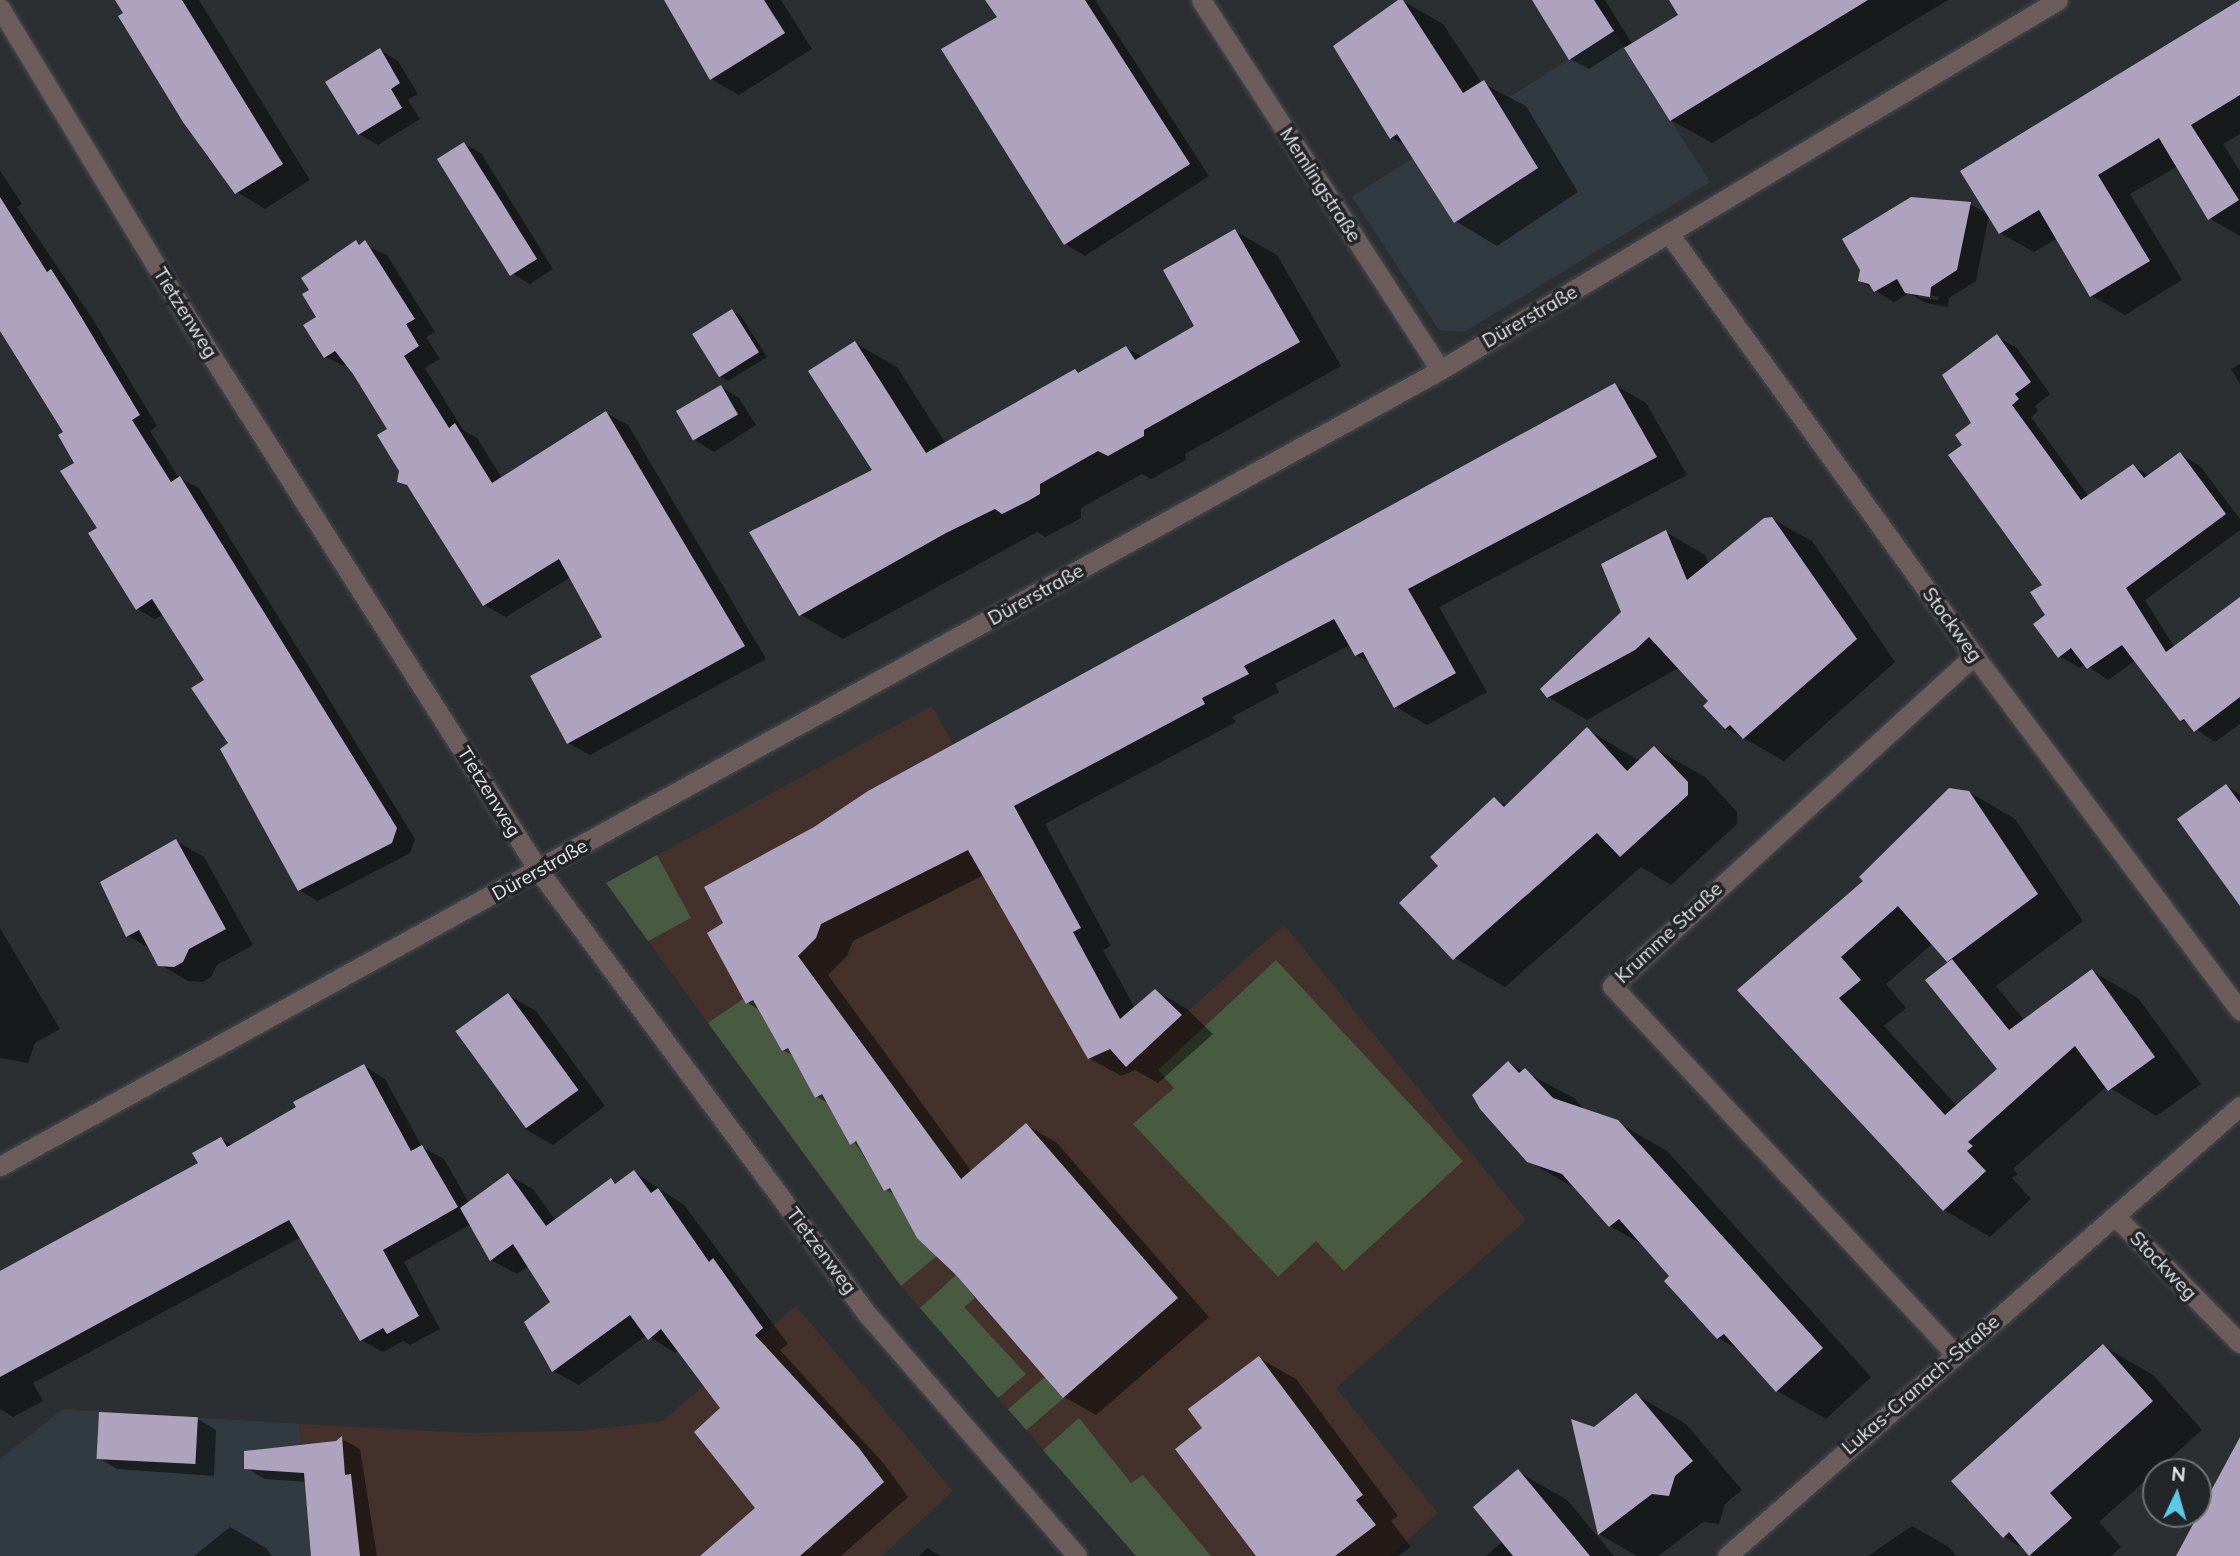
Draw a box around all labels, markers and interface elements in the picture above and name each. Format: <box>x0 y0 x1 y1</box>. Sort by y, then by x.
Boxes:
street label: Memlingstraße <box>1275 124 1365 246</box>
street label: Tietzenweg <box>148 264 222 362</box>
street label: Dürerstraße <box>1479 281 1581 353</box>
street label: Dürerstraße <box>984 559 1088 631</box>
street label: Stockweg <box>1917 583 1987 667</box>
street label: Tietzenweg <box>452 743 526 841</box>
street label: Dürerstraße <box>488 834 592 906</box>
street label: Krumme Straße <box>1611 878 1727 988</box>
street label: Tietzenweg <box>781 1203 861 1299</box>
street label: Stockweg <box>2125 1227 2201 1305</box>
street label: Lukas-Cranach-Straße <box>1838 1311 2004 1459</box>
north arrow <box>2142 1458 2212 1528</box>
text: N <box>2170 1461 2187 1487</box>

